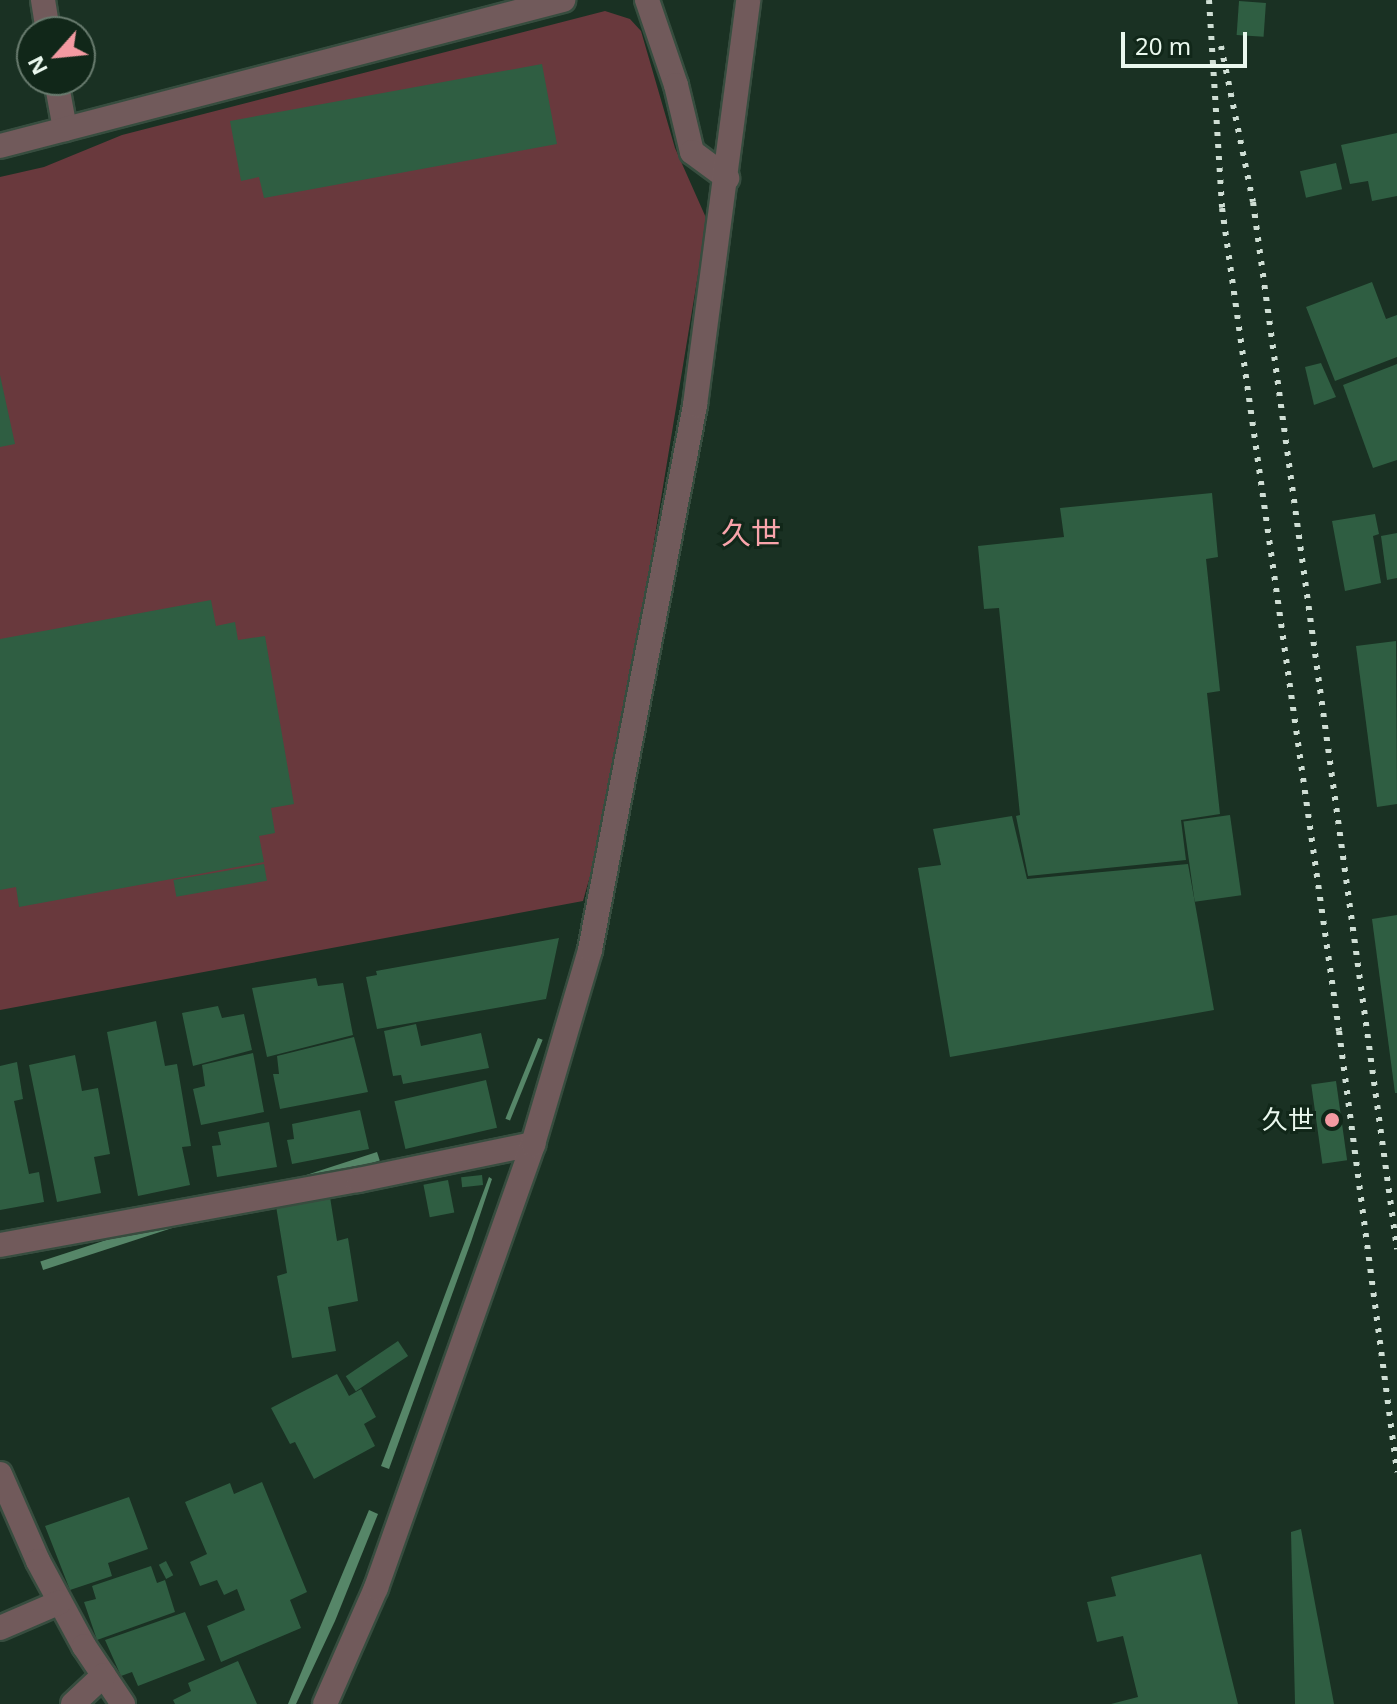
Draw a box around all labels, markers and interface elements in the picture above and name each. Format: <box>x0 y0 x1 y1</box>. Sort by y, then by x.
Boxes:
north arrow <box>16 16 96 96</box>
scale bar <box>1125 16 1251 66</box>
text: 20 m <box>1135 29 1191 62</box>
text: N <box>19 51 54 81</box>
district label: 久世 <box>721 515 781 551</box>
place label: 久世 <box>1262 1104 1314 1136</box>
marker: 久世 <box>1321 1109 1343 1131</box>

